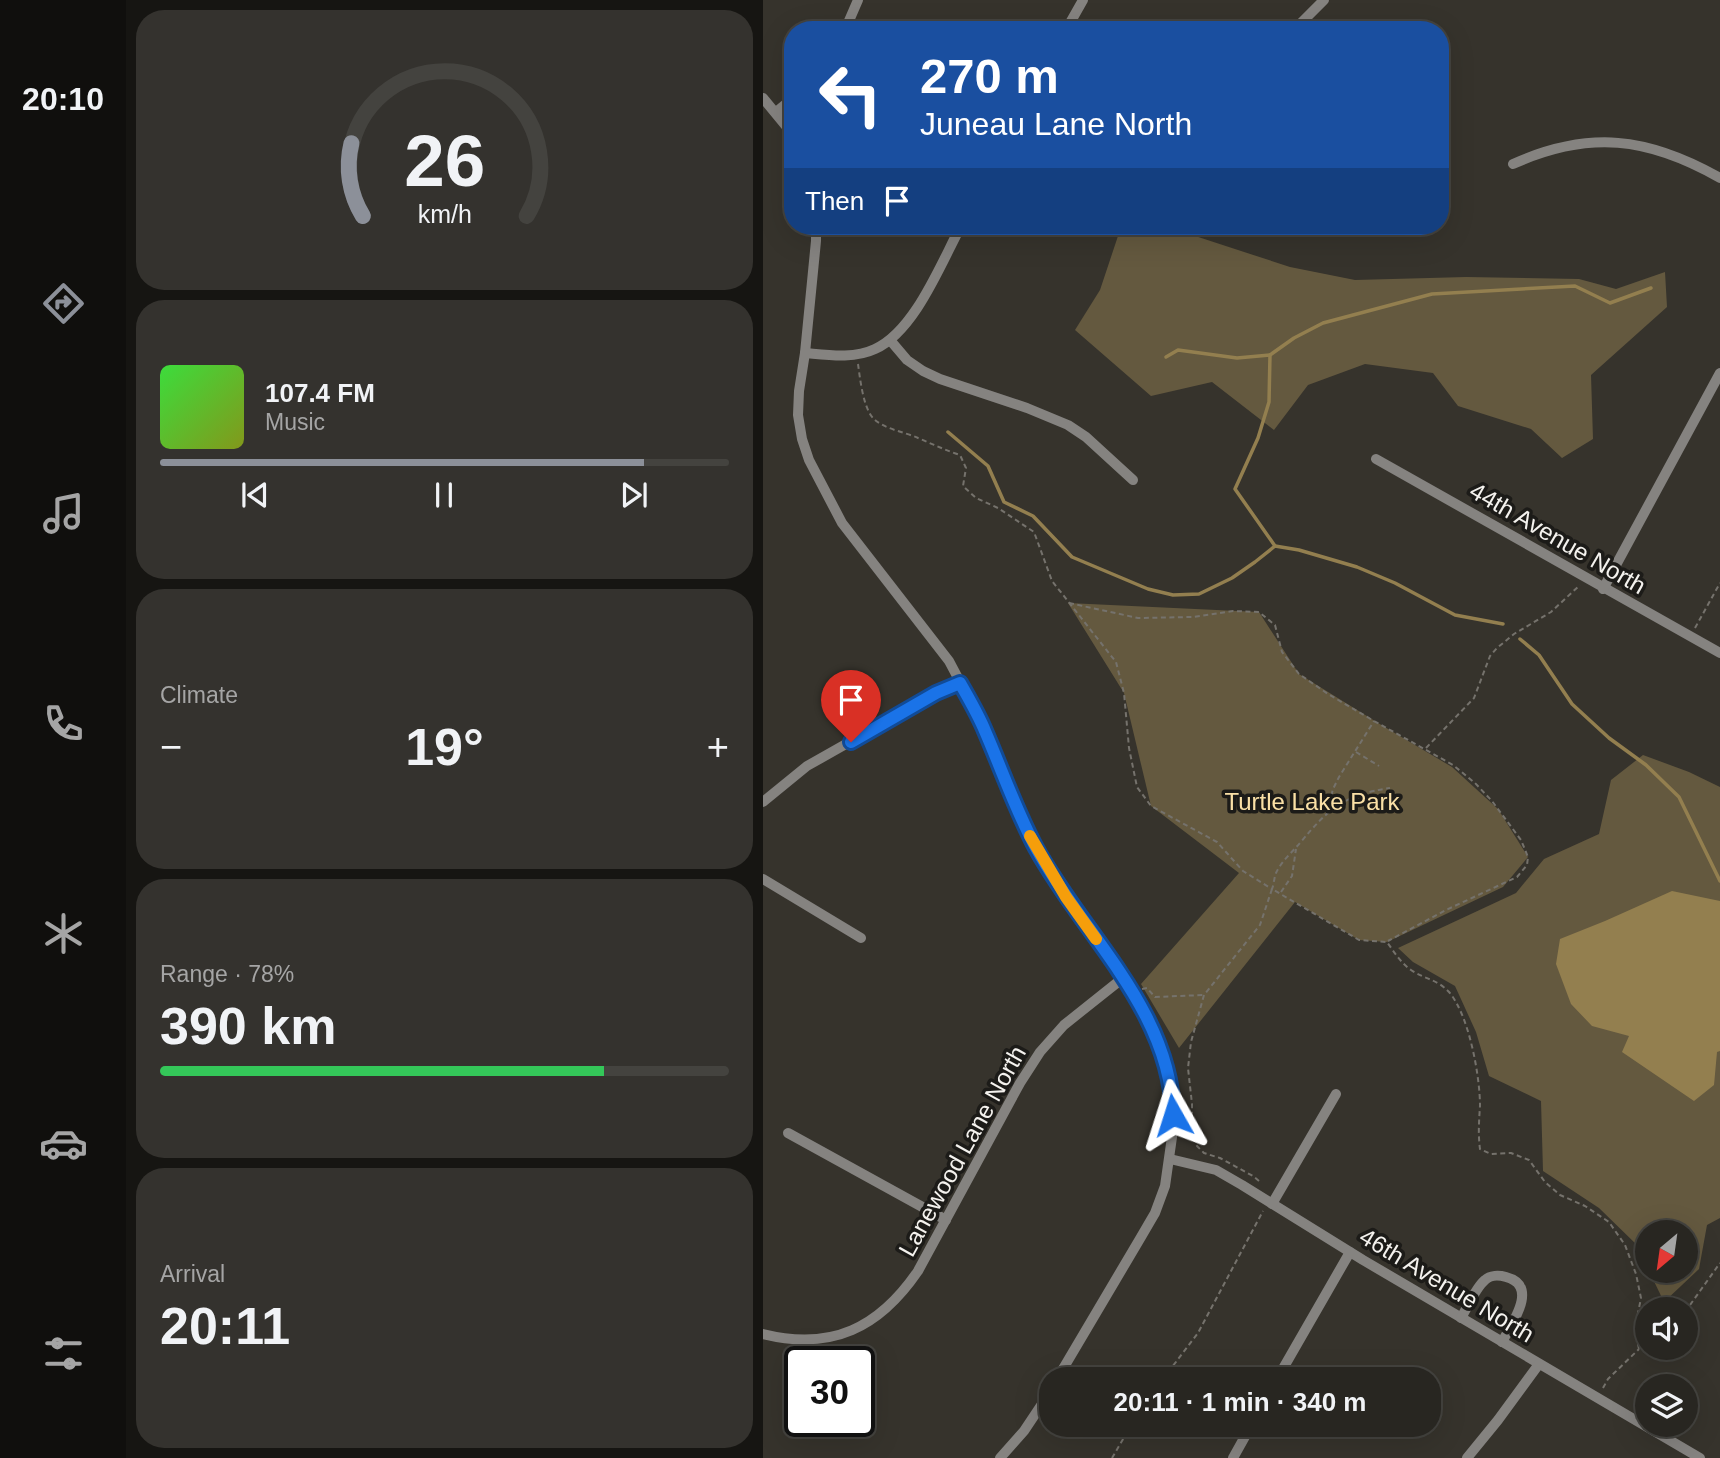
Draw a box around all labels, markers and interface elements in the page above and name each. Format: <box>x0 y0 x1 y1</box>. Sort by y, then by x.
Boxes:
icon: left <box>805 49 896 140</box>
text: 270 m <box>920 49 1059 103</box>
text: 20:10 <box>22 81 104 117</box>
text: Juneau Lane North <box>920 106 1192 142</box>
text: 26 <box>404 120 485 201</box>
icon: arrive <box>878 182 916 220</box>
text: Then <box>805 186 864 216</box>
text: km/h <box>417 200 472 228</box>
icon: directions <box>39 279 88 328</box>
text: 107.4 FM <box>265 378 375 408</box>
text: Music <box>265 409 325 435</box>
icon: previous <box>236 476 274 514</box>
icon: pause <box>425 476 463 514</box>
icon: next <box>615 476 653 514</box>
street label: 44th Avenue North <box>1465 477 1651 599</box>
icon: music <box>39 489 88 538</box>
pin <box>821 670 881 742</box>
icon: arrive <box>832 681 870 719</box>
text: Climate <box>160 682 238 708</box>
icon: phone <box>39 699 88 748</box>
text: 19° <box>405 718 484 776</box>
text: − <box>160 726 182 768</box>
text: + <box>707 726 729 768</box>
park label: Turtle Lake Park <box>1224 788 1401 815</box>
icon: climate <box>39 909 88 958</box>
text: Range · 78% <box>160 961 294 987</box>
text: 390 km <box>160 997 336 1055</box>
street label: Lanewood Lane North <box>893 1041 1031 1261</box>
position arrow <box>1136 1078 1210 1152</box>
icon: car <box>39 1119 88 1168</box>
north arrow <box>1635 1220 1697 1283</box>
map controls <box>1635 1220 1698 1437</box>
street label: 46th Avenue North <box>1355 1222 1539 1348</box>
text: Arrival <box>160 1261 225 1287</box>
text: 20:11 <box>160 1297 290 1355</box>
button: sound <box>1635 1297 1698 1360</box>
icon: filters <box>39 1329 88 1378</box>
speed limit sign: 30 <box>784 1346 875 1437</box>
button: layers <box>1635 1374 1698 1437</box>
text: 20:11 · 1 min · 340 m <box>1114 1387 1366 1417</box>

